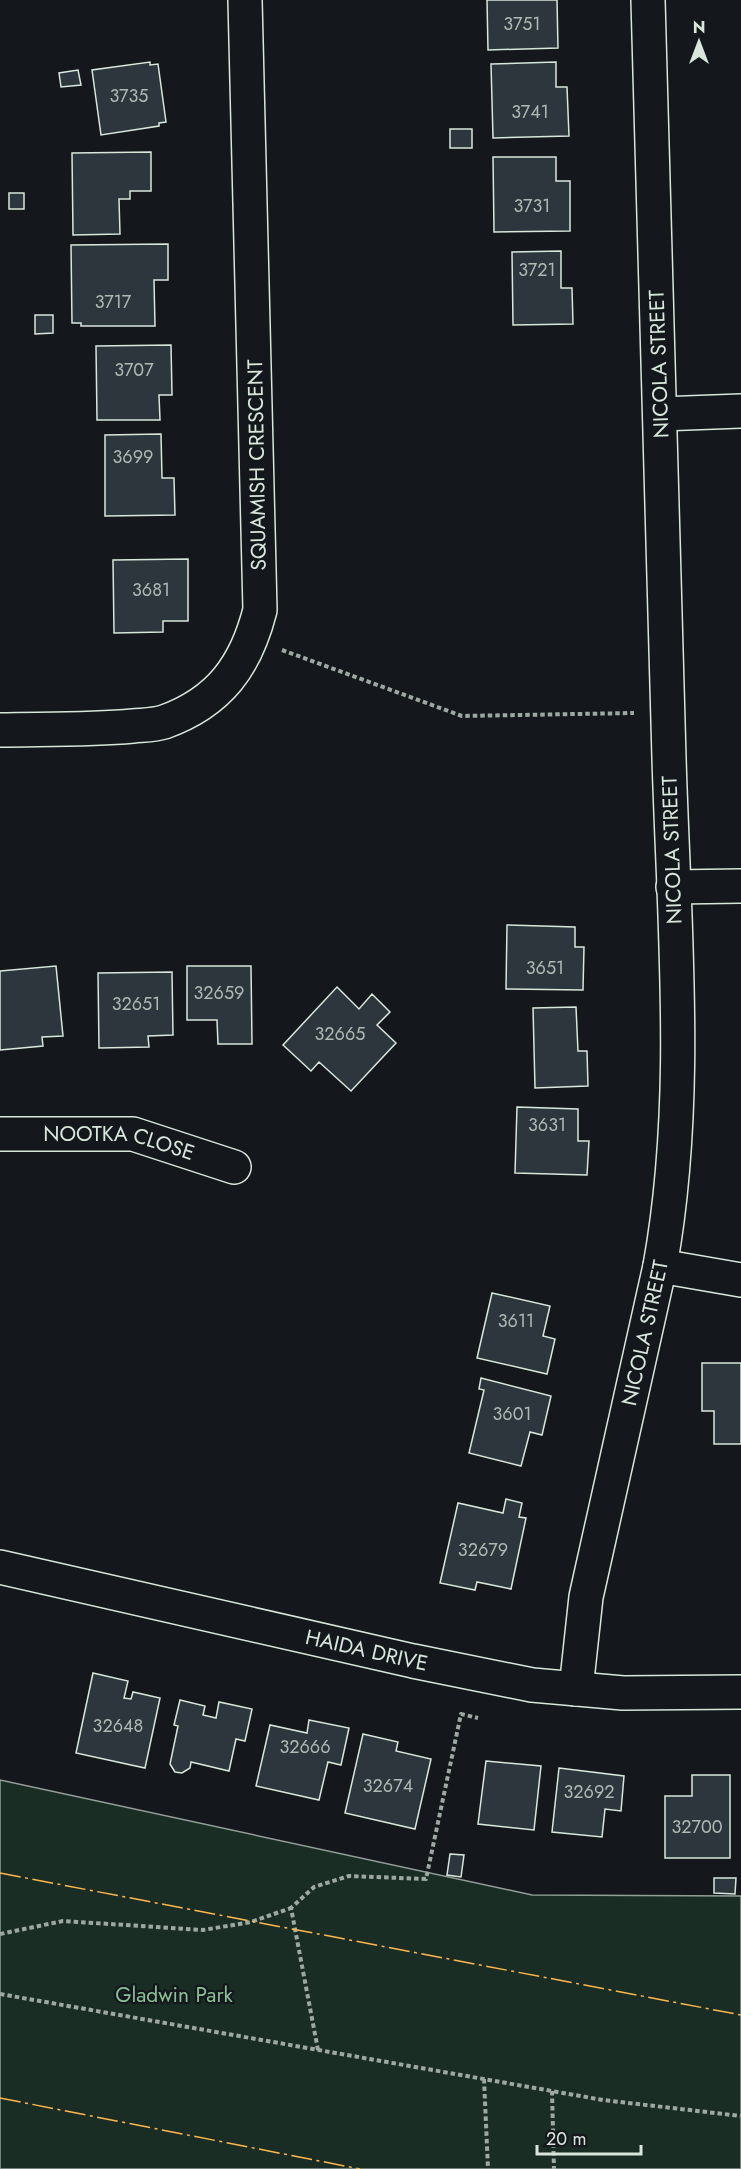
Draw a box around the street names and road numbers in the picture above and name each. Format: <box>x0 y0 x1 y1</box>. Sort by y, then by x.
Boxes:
street label: NICOLA STREET <box>641 289 677 439</box>
street label: SQUAMISH CRESCENT <box>240 359 274 571</box>
street label: NICOLA STREET <box>654 775 690 925</box>
street label: NOOTKA CLOSE <box>43 1119 198 1168</box>
street label: NICOLA STREET <box>614 1258 676 1409</box>
street label: HAIDA DRIVE <box>303 1622 430 1679</box>

